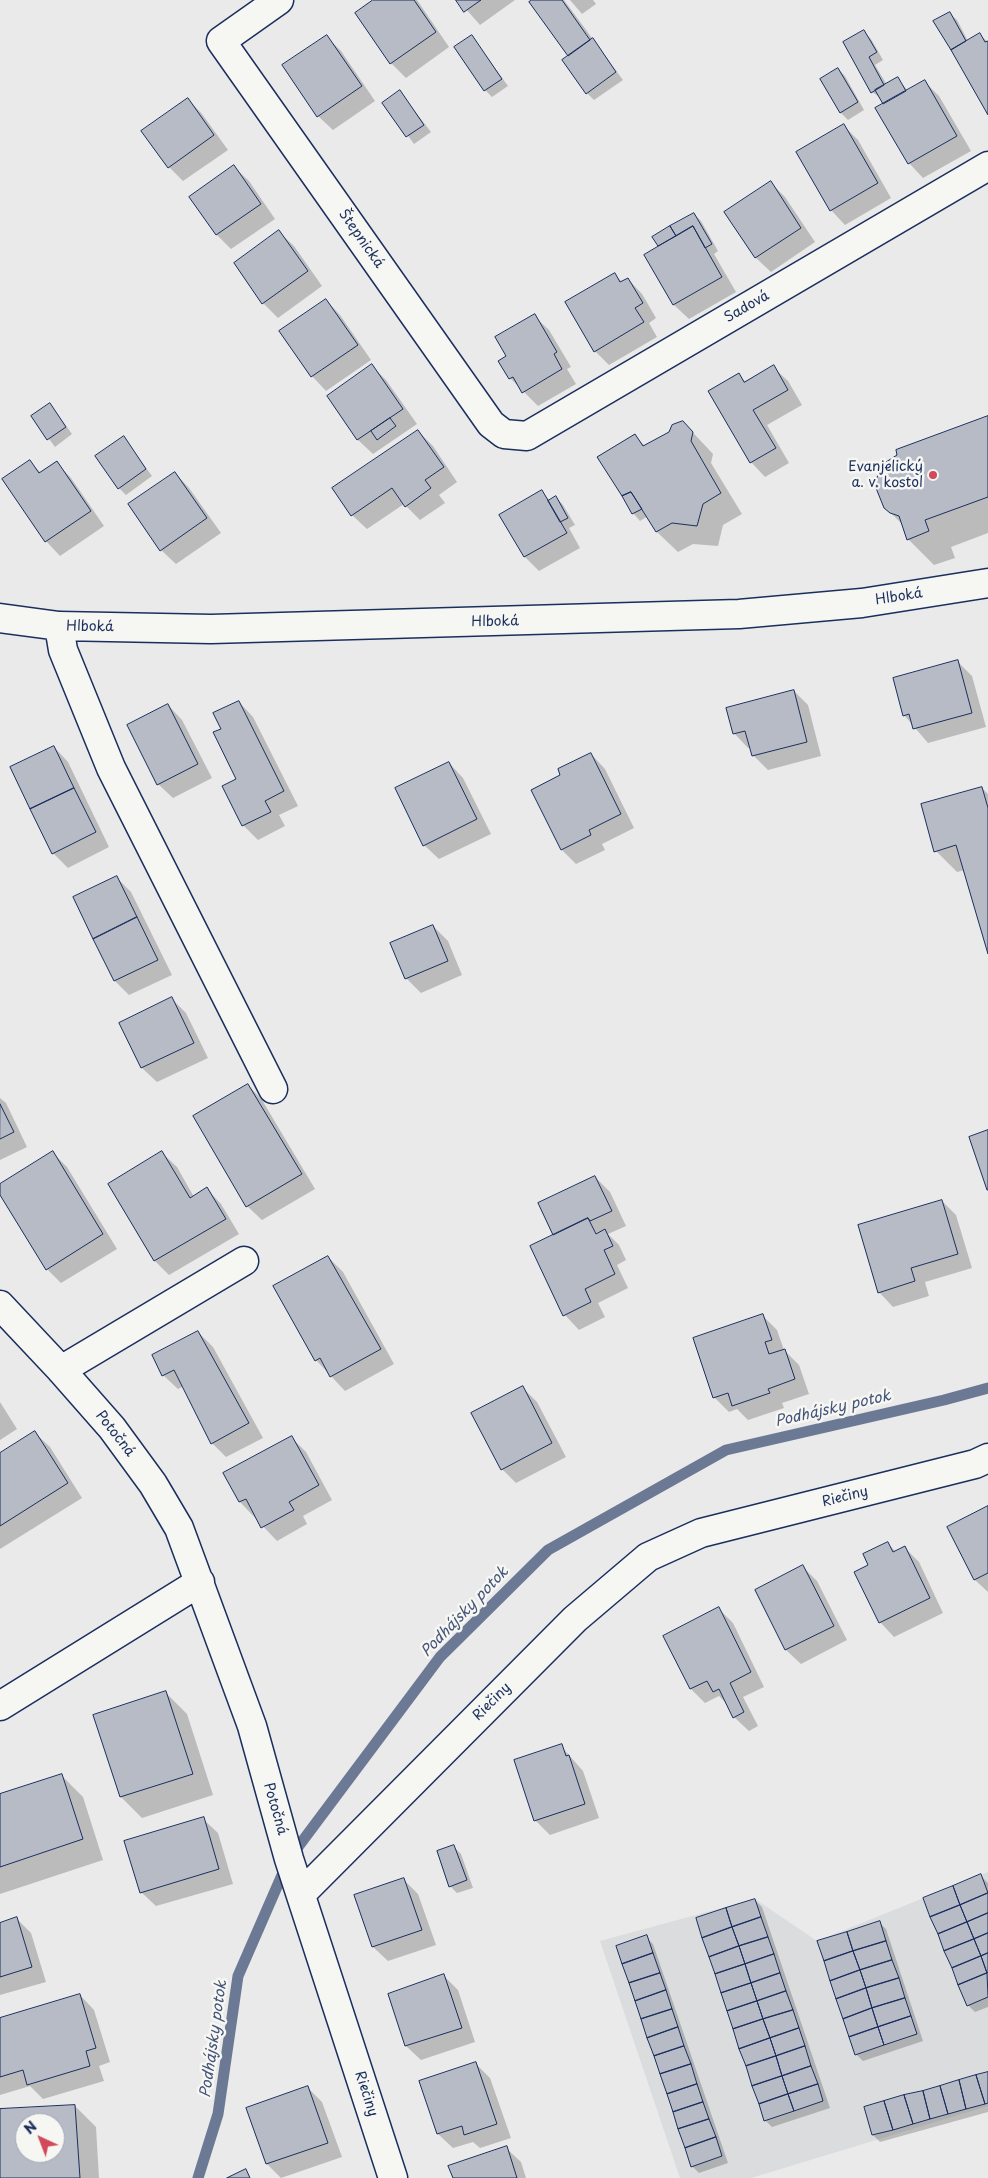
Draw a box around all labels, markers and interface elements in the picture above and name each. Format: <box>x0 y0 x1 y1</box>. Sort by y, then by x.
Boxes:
street label: Štepnická <box>335 207 387 271</box>
street label: Sadová <box>722 287 772 327</box>
place label: Evanjelický a. v. kostol <box>848 459 923 492</box>
marker: Evanjelický a. v. kostol <box>927 469 939 481</box>
street label: Hlboká <box>874 585 924 609</box>
street label: Hlboká <box>471 613 519 631</box>
street label: Hlboká <box>66 618 114 636</box>
water label: Podhájsky potok <box>773 1387 893 1431</box>
street label: Potočná <box>92 1408 138 1460</box>
street label: Riečiny <box>820 1483 870 1511</box>
water label: Podhájsky potok <box>417 1563 513 1661</box>
street label: Riečiny <box>469 1679 515 1725</box>
street label: Potočná <box>260 1781 290 1837</box>
water label: Podhájsky potok <box>197 1979 231 2099</box>
street label: Riečiny <box>351 2069 381 2119</box>
north arrow <box>15 2113 65 2163</box>
text: N <box>19 2116 41 2139</box>

